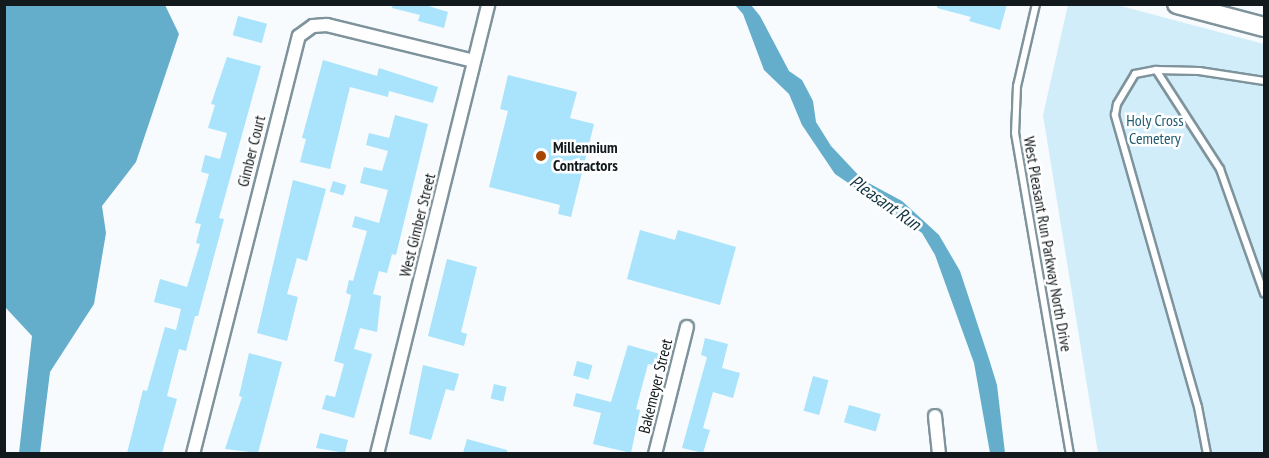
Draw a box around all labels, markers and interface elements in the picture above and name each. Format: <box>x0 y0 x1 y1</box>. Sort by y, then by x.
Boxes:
park label: Holy Cross Cemetery <box>1126 110 1184 148</box>
street label: Gimber Court <box>233 113 269 189</box>
street label: West Pleasant Run Parkway North Drive <box>1020 135 1076 353</box>
place label: Millennium Contractors <box>553 137 618 175</box>
marker: Millennium Contractors <box>534 149 548 163</box>
street label: West Gimber Street <box>395 171 439 279</box>
water label: Pleasant Run <box>846 171 924 235</box>
street label: Bakemeyer Street <box>634 337 676 435</box>

